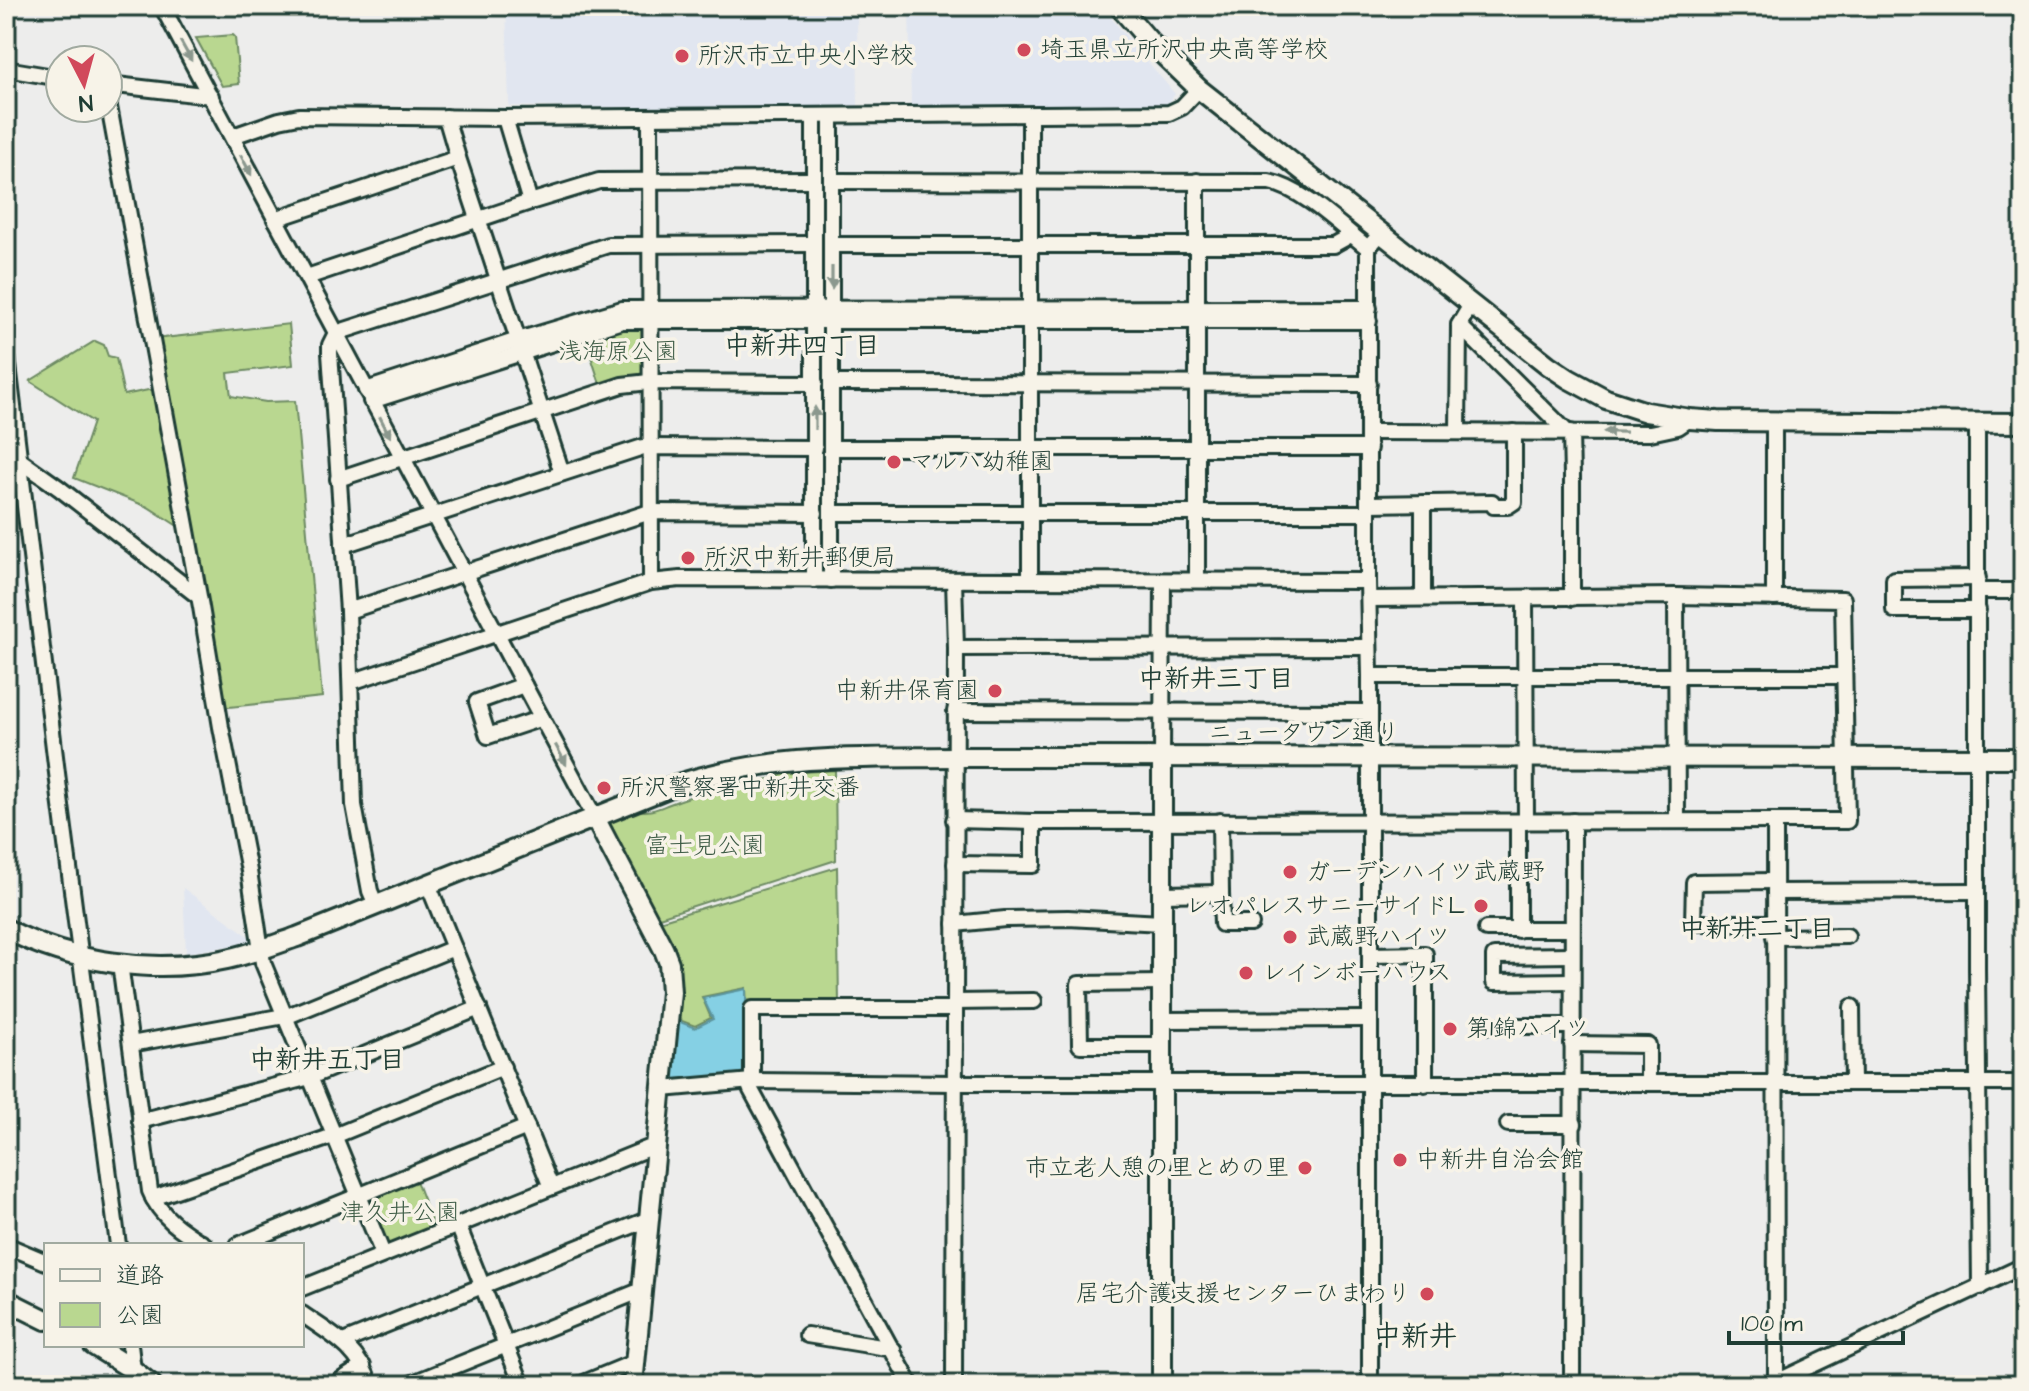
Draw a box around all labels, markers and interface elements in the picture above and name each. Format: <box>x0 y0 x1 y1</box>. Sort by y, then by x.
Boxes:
place label: 埼玉県立所沢中央高等学校 <box>1040 33 1328 67</box>
place label: 所沢市立中央小学校 <box>698 39 914 73</box>
one-way arrow <box>179 40 193 62</box>
marker: 埼玉県立所沢中央高等学校 <box>1015 41 1033 59</box>
north arrow <box>44 44 124 124</box>
marker: 所沢市立中央小学校 <box>673 47 691 65</box>
text: N <box>77 86 94 119</box>
one-way arrow <box>240 154 253 177</box>
one-way arrow <box>826 266 838 291</box>
district label: 中新井四丁目 <box>724 328 880 364</box>
park label: 浅海原公園 <box>558 335 678 369</box>
one-way arrow <box>809 405 821 430</box>
one-way arrow <box>378 416 392 439</box>
one-way arrow <box>1602 426 1627 438</box>
place label: マルハ幼稚園 <box>910 445 1054 479</box>
marker: マルハ幼稚園 <box>885 453 903 471</box>
place label: 所沢中新井郵便局 <box>704 541 896 575</box>
marker: 所沢中新井郵便局 <box>679 549 697 567</box>
district label: 中新井三丁目 <box>1138 661 1294 697</box>
place label: 中新井保育園 <box>835 674 979 708</box>
marker: 中新井保育園 <box>986 682 1004 700</box>
street label: ニュータウン通り <box>1208 716 1400 750</box>
one-way arrow <box>555 743 568 766</box>
place label: 所沢警察署中新井交番 <box>620 771 860 805</box>
marker: 所沢警察署中新井交番 <box>595 779 613 797</box>
park label: 富士見公園 <box>645 829 765 863</box>
place label: ガーデンハイツ武蔵野 <box>1306 855 1545 889</box>
marker: ガーデンハイツ武蔵野 <box>1281 863 1299 881</box>
place label: レオパレスサニーサイドL <box>1185 889 1465 923</box>
marker: レオパレスサニーサイドL <box>1472 897 1490 915</box>
district label: 中新井二丁目 <box>1679 911 1835 947</box>
place label: 武蔵野ハイツ <box>1306 920 1450 954</box>
marker: 武蔵野ハイツ <box>1281 928 1299 946</box>
place label: レインボーハウス <box>1262 956 1452 990</box>
marker: レインボーハウス <box>1237 964 1255 982</box>
place label: 第1錦ハイツ <box>1466 1012 1589 1046</box>
marker: 第1錦ハイツ <box>1441 1020 1459 1038</box>
district label: 中新井五丁目 <box>249 1042 405 1078</box>
place label: 中新井自治会館 <box>1416 1143 1584 1177</box>
place label: 市立老人憩の里とめの里 <box>1025 1151 1289 1185</box>
marker: 中新井自治会館 <box>1391 1151 1409 1169</box>
marker: 市立老人憩の里とめの里 <box>1296 1159 1314 1177</box>
park label: 津久井公園 <box>340 1196 460 1230</box>
legend <box>44 1243 304 1347</box>
text: 道路 <box>116 1259 164 1293</box>
place label: 居宅介護支援センターひまわり <box>1076 1277 1411 1311</box>
marker: 居宅介護支援センターひまわり <box>1418 1285 1436 1303</box>
scale bar <box>1729 1295 1903 1345</box>
text: 公園 <box>116 1299 164 1333</box>
text: 100 m <box>1741 1307 1803 1341</box>
district label: 中新井 <box>1373 1317 1457 1356</box>

